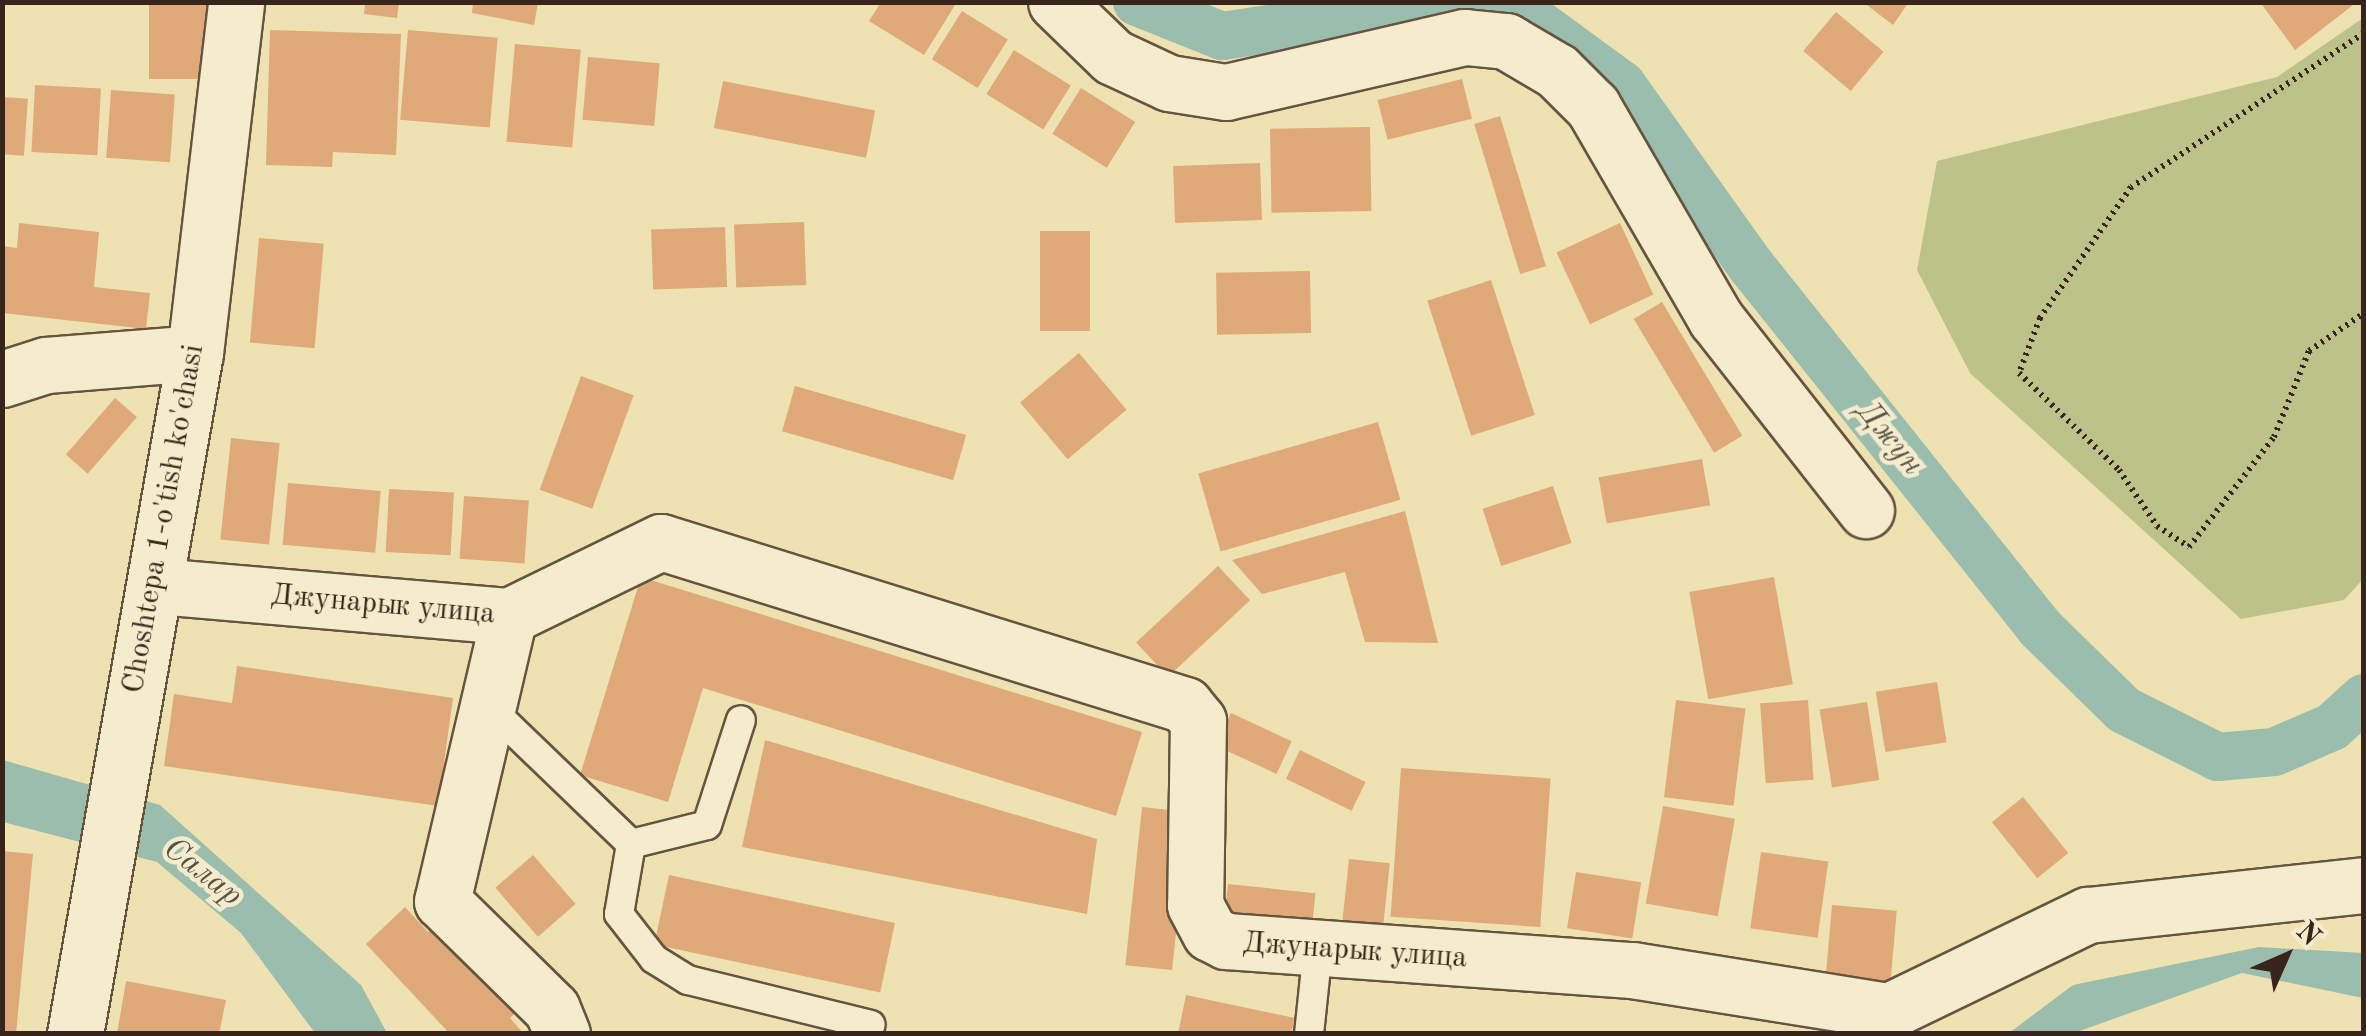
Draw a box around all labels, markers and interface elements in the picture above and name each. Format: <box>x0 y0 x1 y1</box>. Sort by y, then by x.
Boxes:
street label: Choshtepa 1-o'tish ko'chasi <box>116 342 212 696</box>
water label: Джун <box>1848 394 1930 484</box>
street label: Джунарык улица <box>269 577 497 633</box>
water label: Салар <box>155 830 249 916</box>
north arrow <box>2236 906 2336 1006</box>
text: N <box>2290 917 2325 952</box>
street label: Джунарык улица <box>1242 925 1468 977</box>

